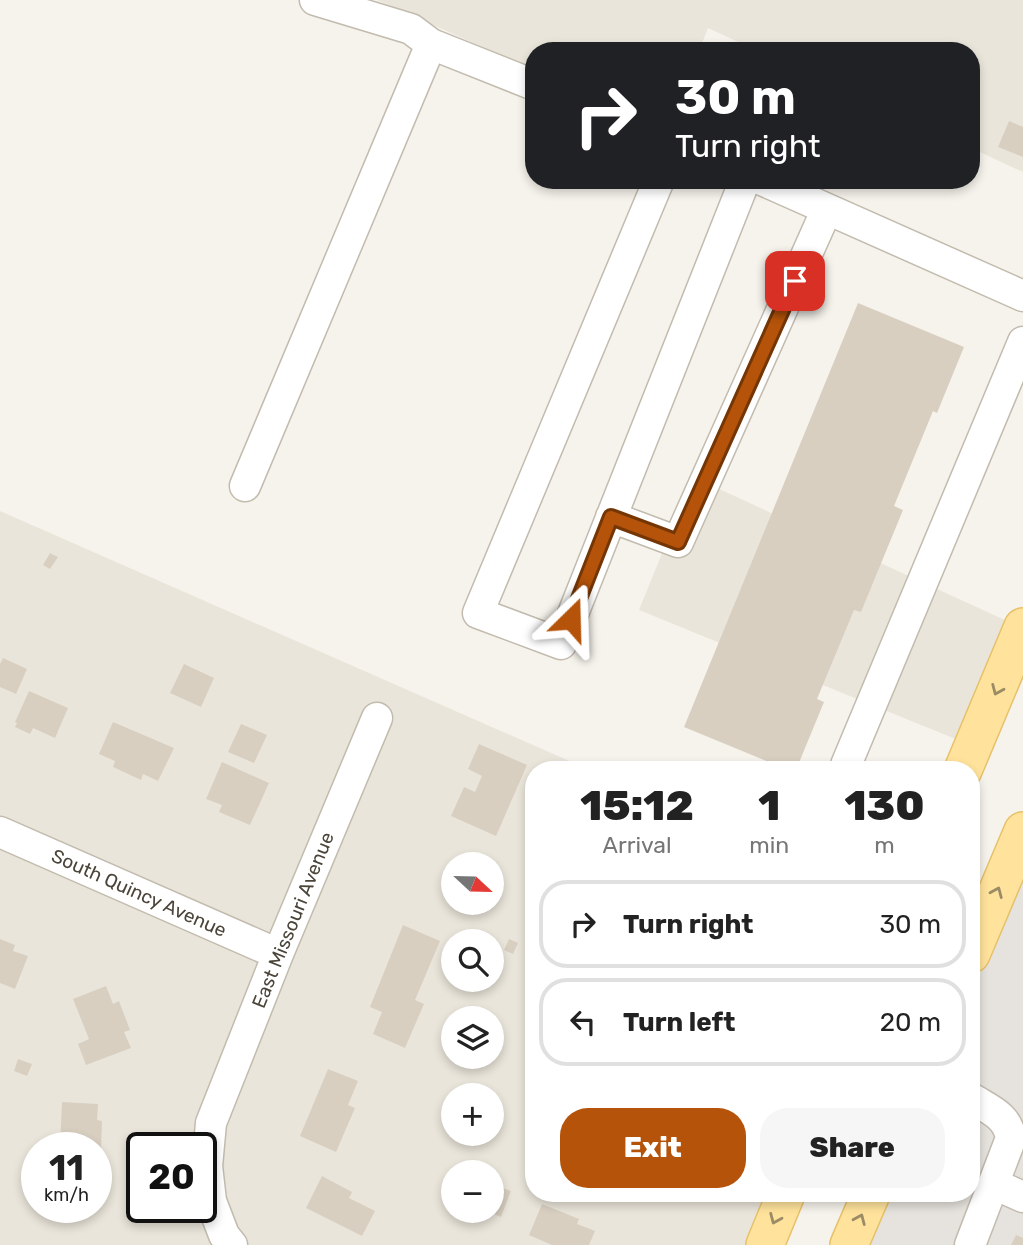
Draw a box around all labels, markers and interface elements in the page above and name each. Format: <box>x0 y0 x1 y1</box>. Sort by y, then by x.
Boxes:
text: 30 m <box>675 68 796 126</box>
icon: right <box>560 70 651 161</box>
text: Turn right <box>675 127 820 165</box>
pin <box>765 251 825 311</box>
icon: arrive <box>776 262 814 300</box>
position arrow <box>534 582 608 656</box>
one-way arrow <box>991 683 1005 695</box>
text: 15:12 <box>580 781 694 831</box>
text: 1 <box>758 781 780 831</box>
text: 130 <box>844 781 925 831</box>
street label: East Missouri Avenue <box>247 829 339 1011</box>
text: Arrival <box>603 831 672 859</box>
text: min <box>749 831 789 859</box>
text: m <box>874 831 895 859</box>
street label: South Quincy Avenue <box>48 844 230 942</box>
north arrow <box>441 852 504 915</box>
map controls <box>441 852 504 1223</box>
one-way arrow <box>989 887 1003 900</box>
icon: right <box>564 905 602 943</box>
text: Turn right <box>623 909 753 940</box>
text: 30 m <box>879 909 941 940</box>
button: search <box>441 929 504 992</box>
icon: left <box>564 1003 602 1041</box>
button: layers <box>441 1006 504 1069</box>
text: Turn left <box>623 1007 735 1038</box>
text: 20 m <box>880 1007 941 1038</box>
button: + <box>441 1083 504 1146</box>
button: Exit <box>560 1108 746 1188</box>
button: Share <box>760 1108 945 1188</box>
speed limit sign: 20 <box>126 1132 217 1223</box>
text: 11 <box>49 1147 84 1189</box>
button: − <box>441 1160 504 1223</box>
text: km/h <box>44 1184 89 1206</box>
one-way arrow <box>770 1213 784 1225</box>
one-way arrow <box>852 1214 866 1227</box>

